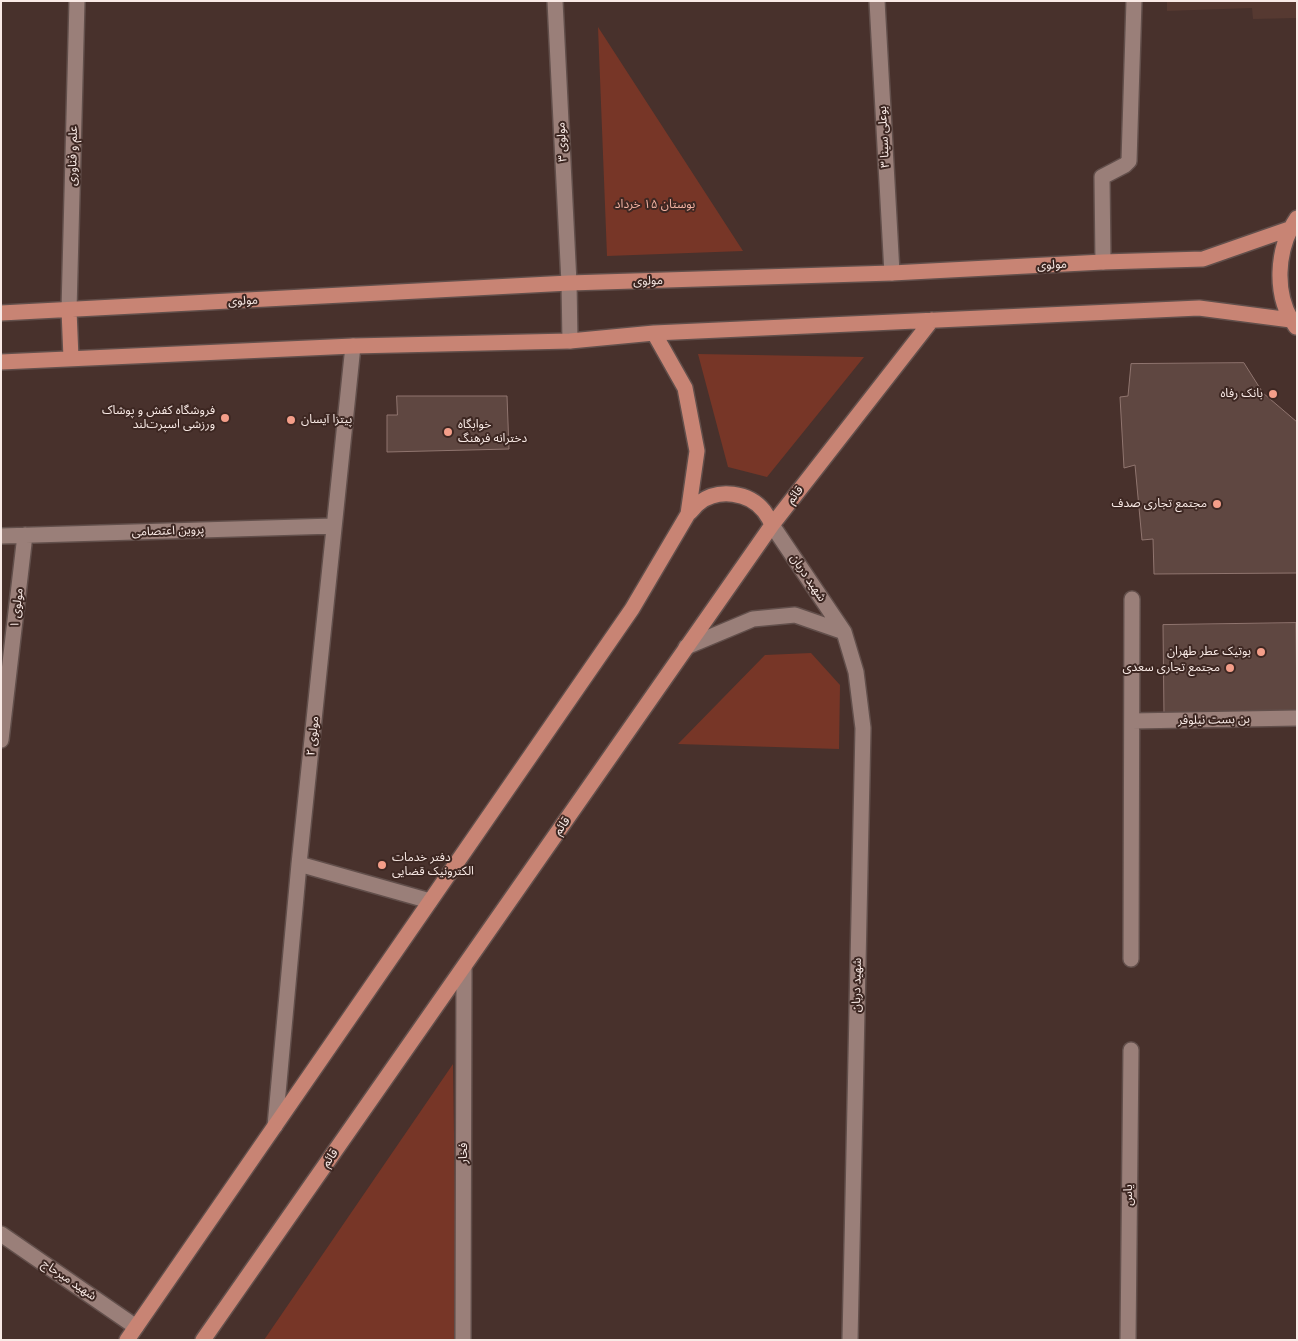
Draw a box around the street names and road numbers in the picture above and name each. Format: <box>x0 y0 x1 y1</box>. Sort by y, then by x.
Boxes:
street label: بوعلی سینا ۳ <box>875 106 893 168</box>
street label: مولوی ۳ <box>554 122 570 162</box>
street label: علم و فناوری <box>65 126 81 186</box>
street label: مولوی <box>1037 257 1067 273</box>
street label: مولوی <box>633 273 663 289</box>
street label: مولوی <box>228 293 258 309</box>
street label: قائم <box>784 483 806 507</box>
street label: پروین اعتصامی <box>131 523 205 539</box>
street label: شهید دربان <box>787 551 829 605</box>
street label: مولوی ۱ <box>7 587 27 629</box>
street label: بن بست نیلوفر <box>1178 712 1250 728</box>
street label: مولوی ۲ <box>304 715 322 757</box>
street label: قائم <box>551 814 573 838</box>
street label: شهید دربان <box>849 958 865 1012</box>
street label: فخار <box>457 1143 471 1163</box>
street label: قائم <box>319 1146 341 1170</box>
street label: یاس <box>1122 1184 1136 1206</box>
street label: شهید میرحاج <box>39 1256 99 1304</box>

